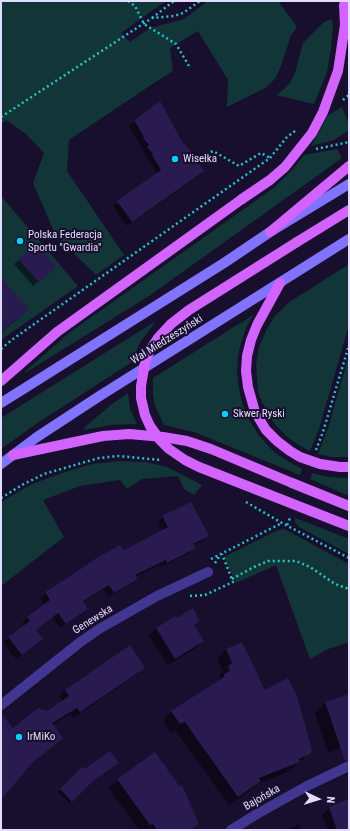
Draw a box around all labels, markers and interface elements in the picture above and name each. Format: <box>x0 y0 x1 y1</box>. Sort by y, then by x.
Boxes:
place label: Wisełka <box>183 152 217 166</box>
marker: Wisełka <box>170 154 180 164</box>
place label: Polska Federacja Sportu "Gwardia" <box>28 228 102 254</box>
marker: Polska Federacja Sportu "Gwardia" <box>15 236 25 246</box>
street label: Wał Miedzeszyński <box>129 313 205 367</box>
place label: Skwer Ryski <box>233 407 285 421</box>
marker: Skwer Ryski <box>220 409 230 419</box>
street label: Genewska <box>71 603 115 637</box>
place label: IrMiKo <box>27 730 55 744</box>
marker: IrMiKo <box>14 732 24 742</box>
north arrow <box>298 779 338 819</box>
street label: Bajońska <box>241 782 283 814</box>
text: N <box>324 796 337 804</box>

